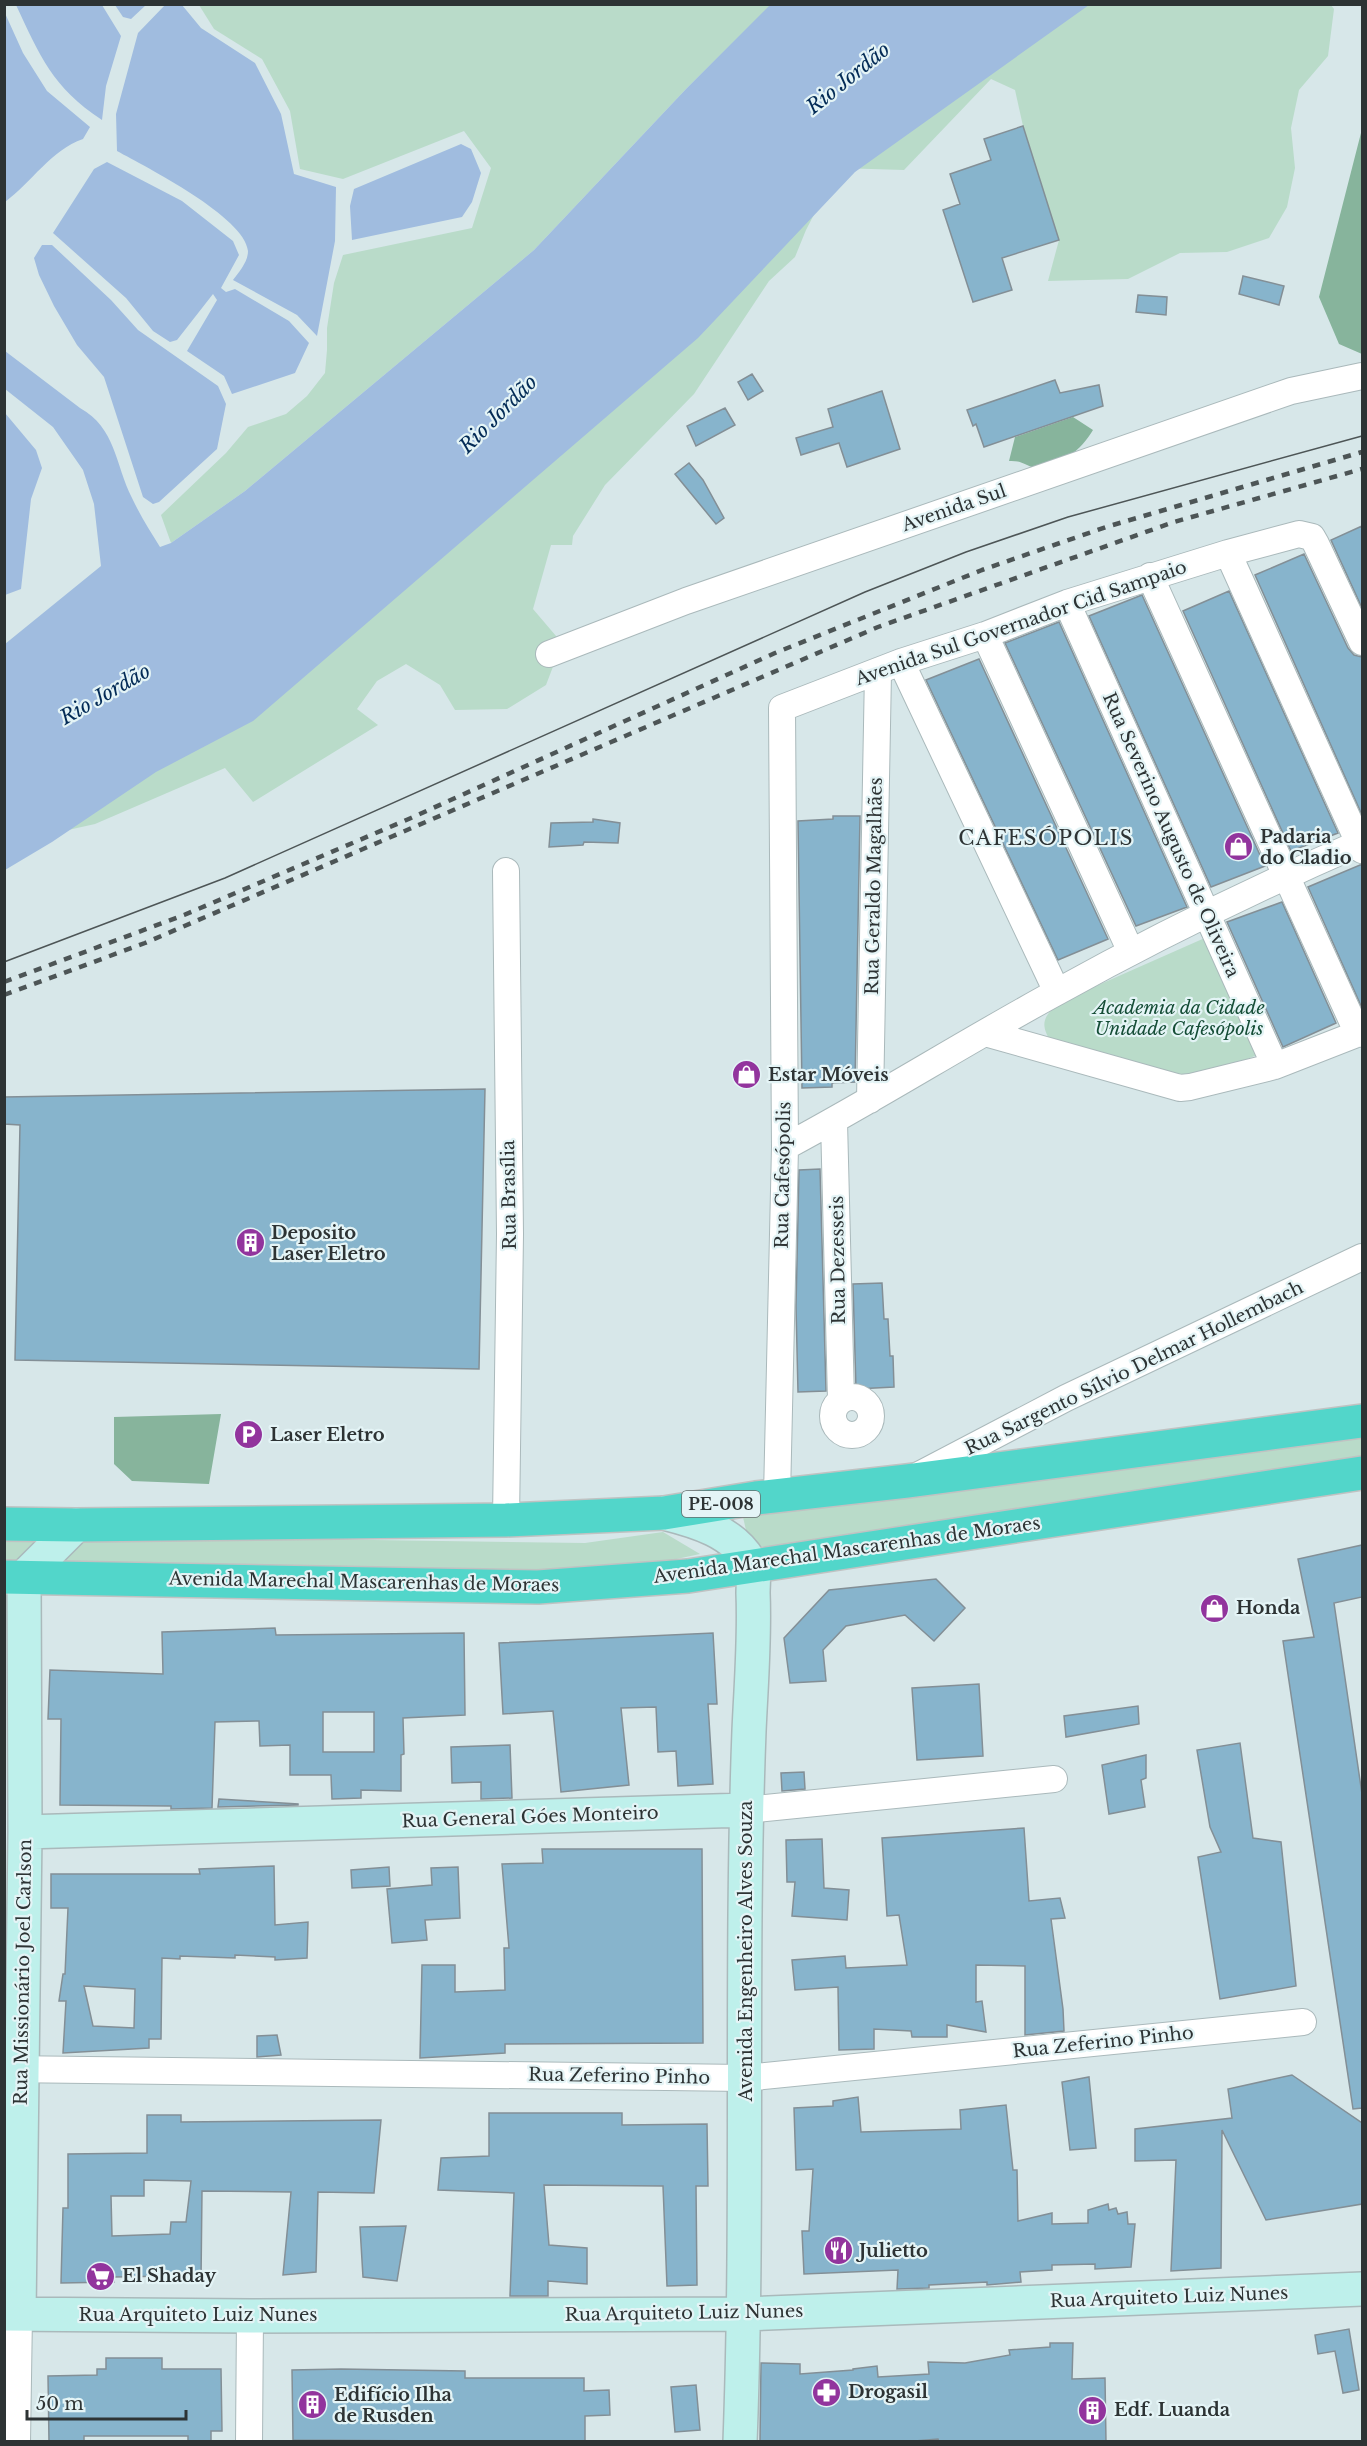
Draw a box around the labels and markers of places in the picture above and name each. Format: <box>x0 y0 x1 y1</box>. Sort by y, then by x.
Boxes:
place label: Padaria do Cladio <box>1260 826 1352 869</box>
shop icon: Padaria do Cladio <box>1223 831 1255 863</box>
shop icon: Estar Móveis <box>731 1059 763 1091</box>
place label: Estar Móveis <box>768 1064 889 1086</box>
place label: Deposito Laser Eletro <box>271 1222 386 1265</box>
building icon: Deposito Laser Eletro <box>234 1227 266 1259</box>
parking icon: Laser Eletro <box>233 1419 265 1451</box>
place label: Laser Eletro <box>270 1424 385 1446</box>
shop icon: Honda <box>1199 1592 1231 1624</box>
place label: Honda <box>1236 1597 1301 1619</box>
restaurant icon: Julietto <box>822 2235 854 2267</box>
place label: Julietto <box>855 2240 928 2262</box>
supermarket icon: El Shaday <box>85 2260 117 2292</box>
place label: El Shaday <box>122 2265 216 2287</box>
pharmacy icon: Drogasil <box>811 2376 843 2408</box>
place label: Drogasil <box>848 2381 928 2403</box>
place label: Edifício Ilha de Rusden <box>334 2384 453 2427</box>
building icon: Edifício Ilha de Rusden <box>297 2389 329 2421</box>
building icon: Edf. Luanda <box>1077 2394 1109 2426</box>
place label: Edf. Luanda <box>1114 2399 1231 2421</box>

